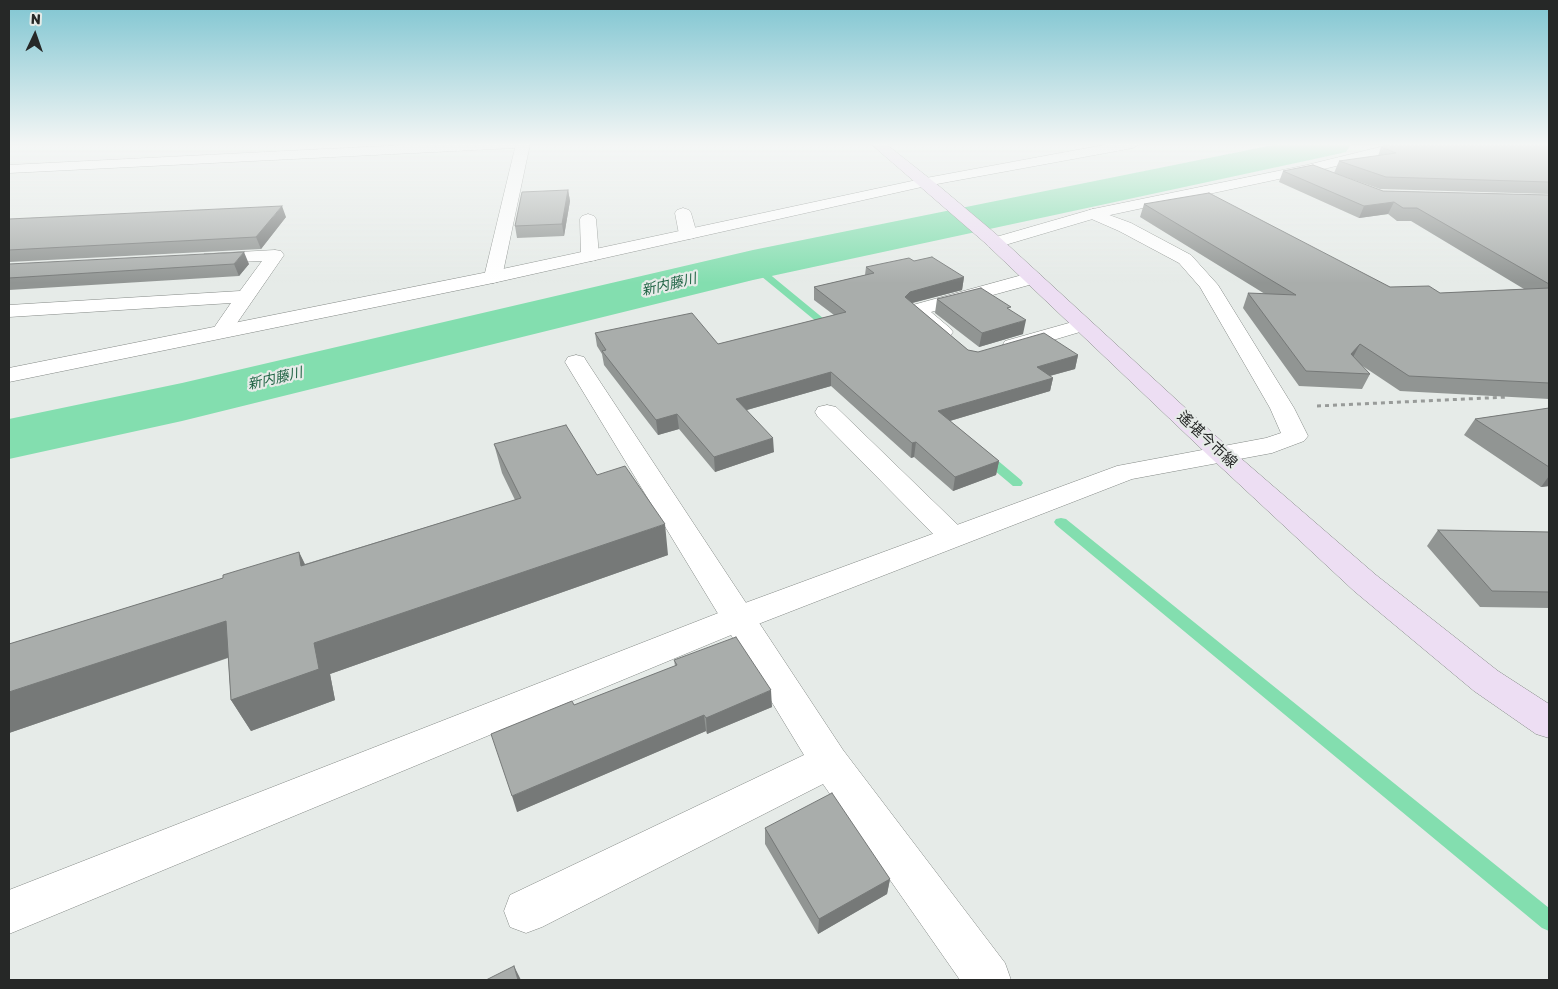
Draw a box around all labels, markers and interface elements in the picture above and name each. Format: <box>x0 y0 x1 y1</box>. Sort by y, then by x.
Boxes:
north arrow <box>10 10 60 60</box>
text: N <box>30 11 41 28</box>
water label: 新内藤川 <box>640 271 698 299</box>
water label: 新内藤川 <box>246 365 304 393</box>
street label: 遙堪今市線 <box>1173 408 1241 472</box>

